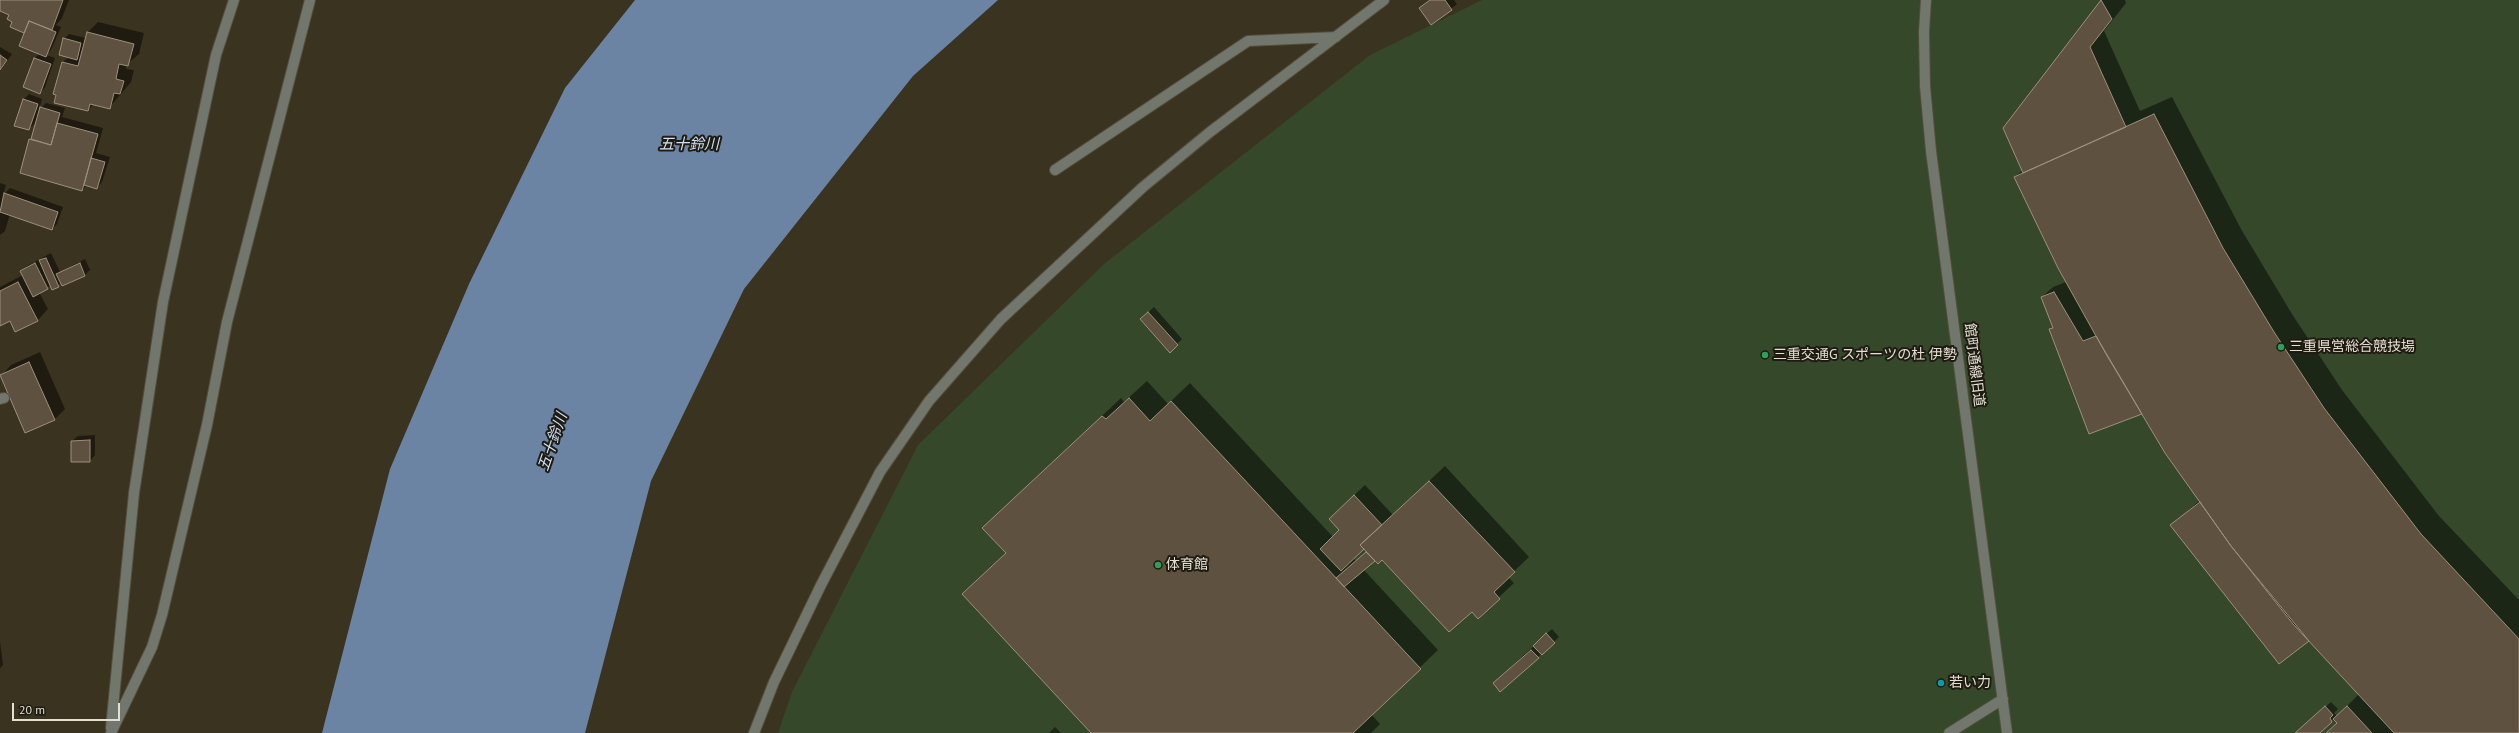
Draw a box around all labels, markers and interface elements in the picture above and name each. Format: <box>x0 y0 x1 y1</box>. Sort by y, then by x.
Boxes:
water label: 五十鈴川 <box>659 136 719 154</box>
street label: 館町通線旧道 <box>1961 322 1987 408</box>
place label: 三重県営総合競技場 <box>2289 339 2415 355</box>
marker: 三重県営総合競技場 <box>2276 342 2286 352</box>
place label: 三重交通G スポーツの杜 伊勢 <box>1773 347 1957 363</box>
marker: 三重交通G スポーツの杜 伊勢 <box>1760 350 1770 360</box>
water label: 五十鈴川 <box>535 411 571 473</box>
place label: 体育館 <box>1166 557 1208 573</box>
marker: 体育館 <box>1153 560 1163 570</box>
place label: 若い力 <box>1949 675 1991 691</box>
marker: 若い力 <box>1936 678 1946 688</box>
scale bar <box>14 695 122 721</box>
text: 20 m <box>19 702 45 717</box>

